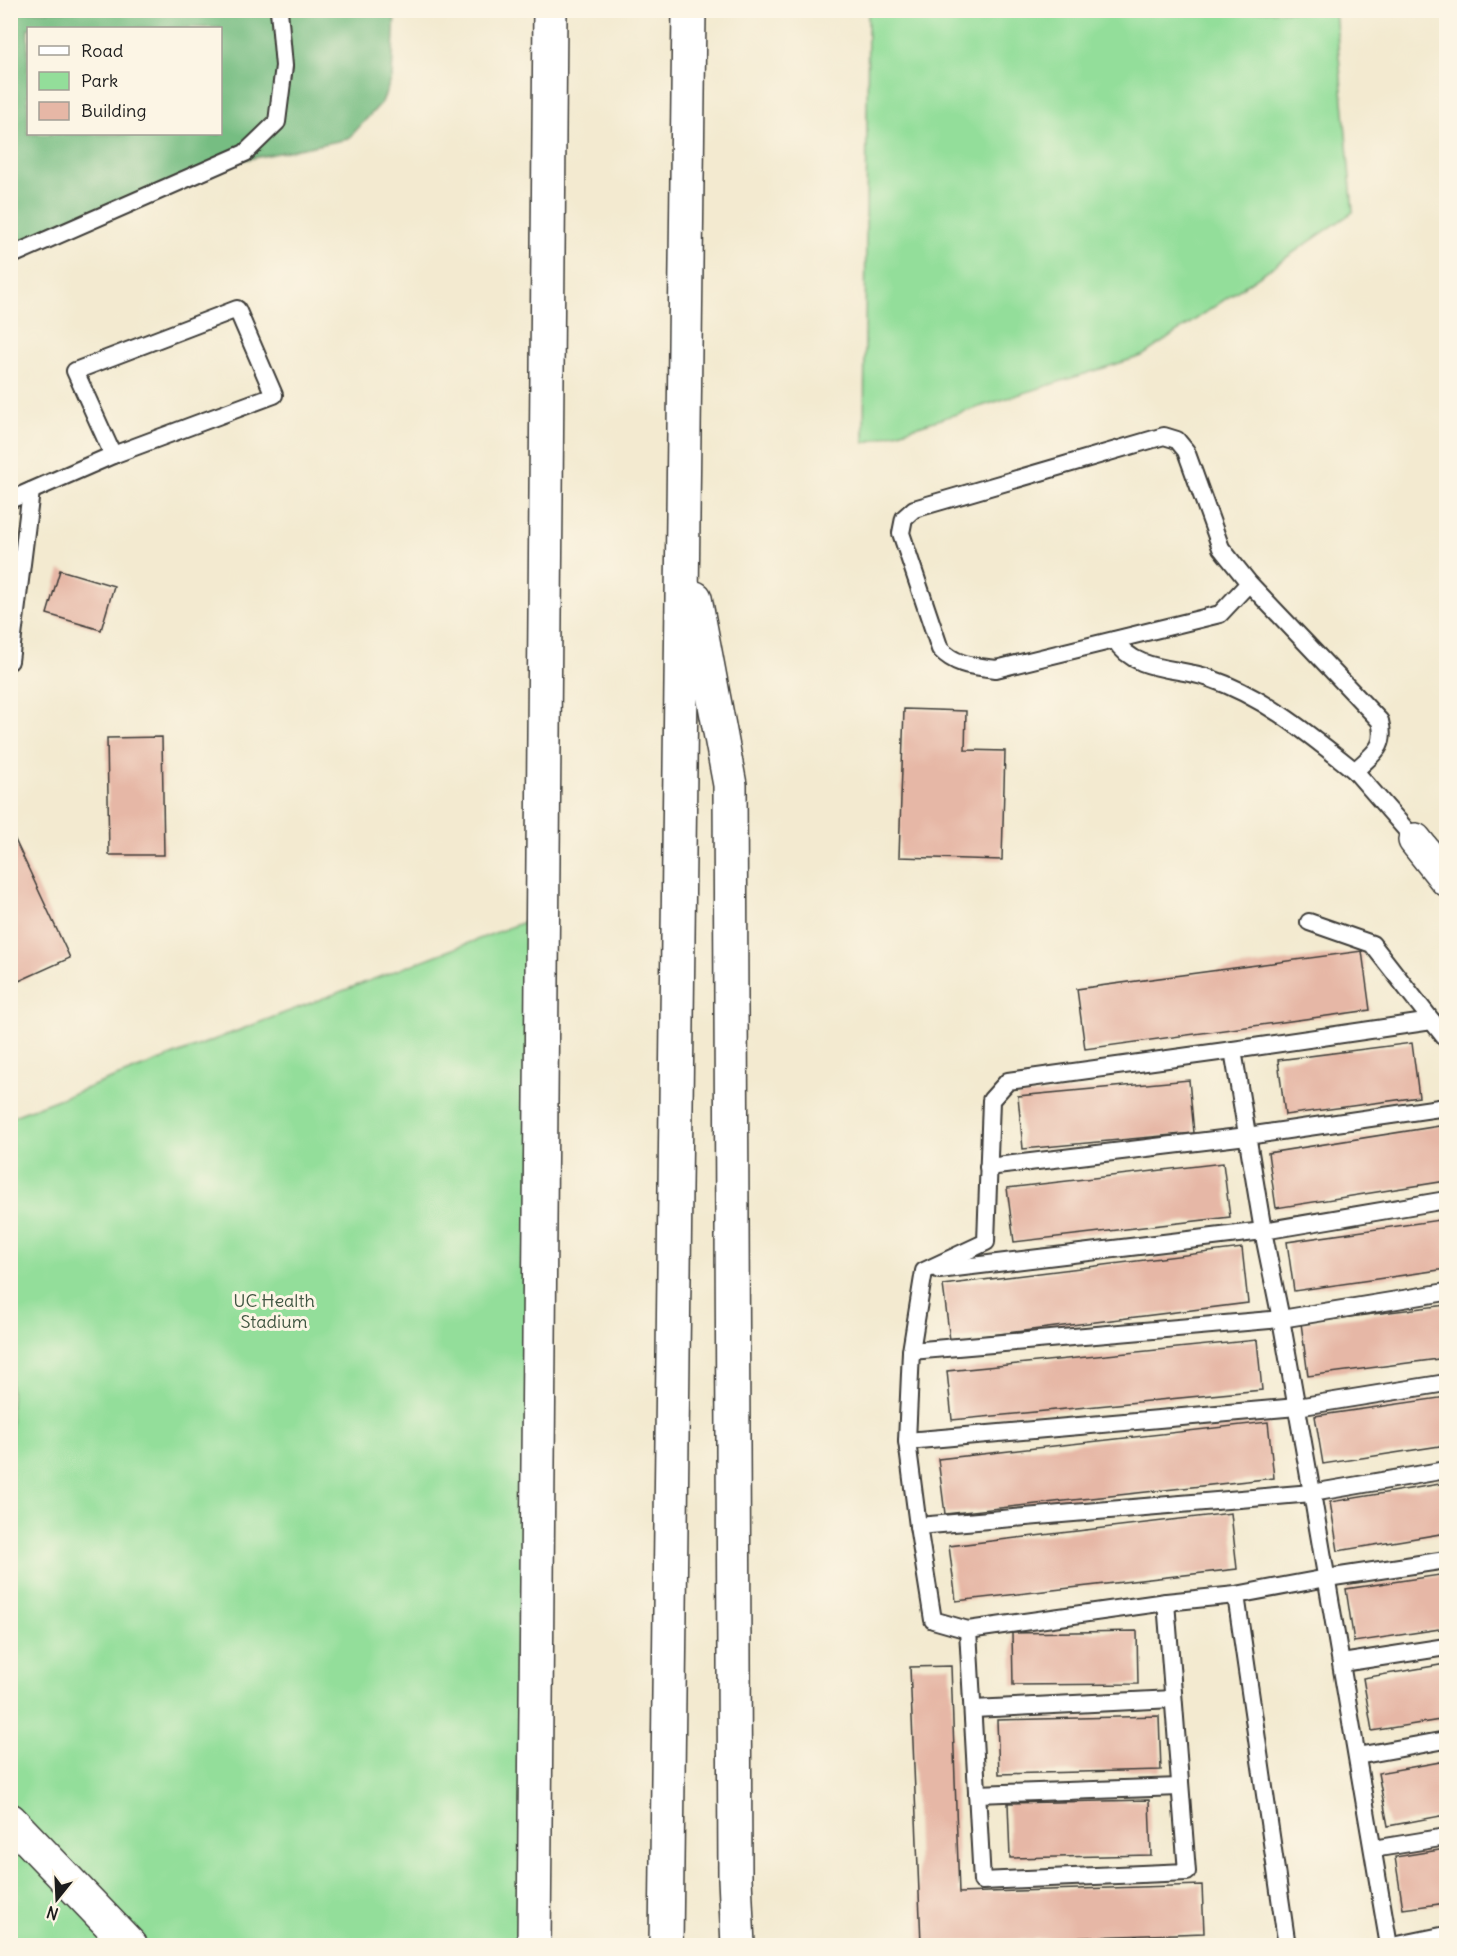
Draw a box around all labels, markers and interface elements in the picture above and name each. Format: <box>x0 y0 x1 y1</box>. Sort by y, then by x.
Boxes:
legend <box>27 27 222 135</box>
text: Road <box>81 39 124 62</box>
text: Park <box>81 69 118 92</box>
text: Building <box>81 99 146 122</box>
park label: UC Health Stadium <box>233 1289 315 1333</box>
north arrow <box>27 1869 87 1929</box>
text: N <box>44 1902 61 1924</box>

